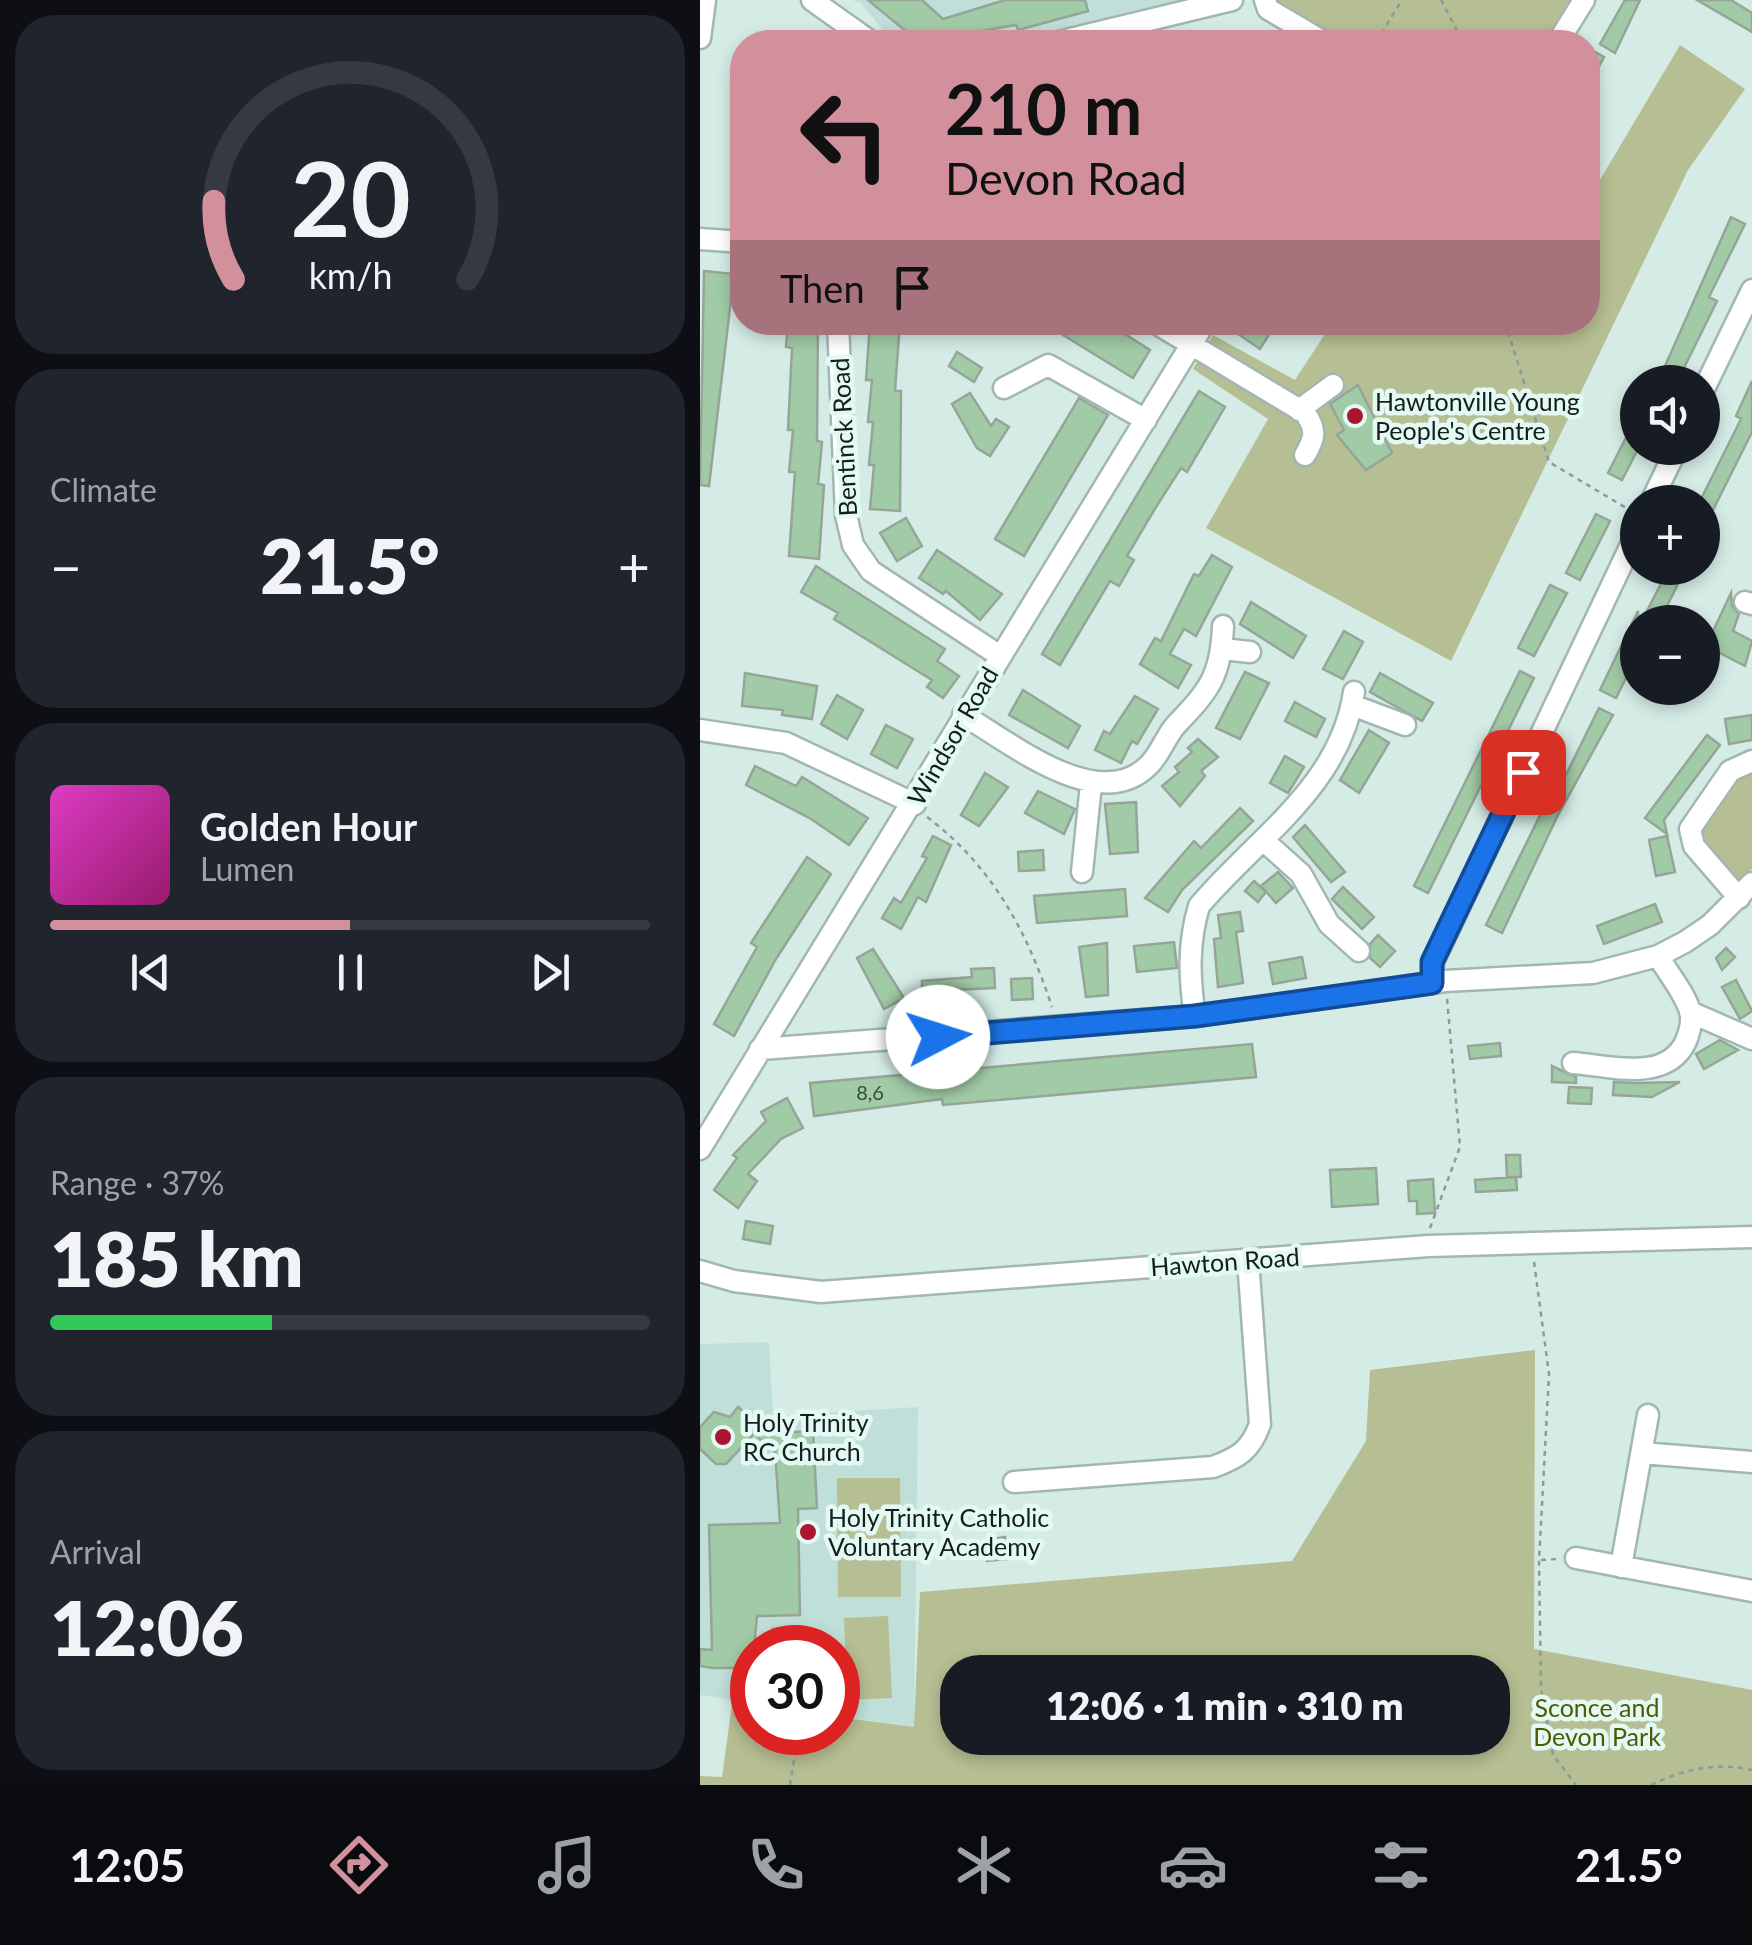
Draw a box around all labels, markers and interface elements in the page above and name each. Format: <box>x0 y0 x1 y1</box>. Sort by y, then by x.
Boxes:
text: 210 m <box>945 66 1142 150</box>
icon: left <box>780 70 910 200</box>
text: 20 <box>290 134 410 259</box>
text: Devon Road <box>945 151 1187 205</box>
text: km/h <box>308 254 392 297</box>
icon: arrive <box>885 260 940 315</box>
text: Then <box>780 265 865 311</box>
street label: Bentinck Road <box>824 357 862 517</box>
map controls <box>1620 365 1720 705</box>
button: sound <box>1620 365 1720 465</box>
place label: Hawtonville Young People's Centre <box>1375 386 1580 445</box>
marker: Hawtonville Young People's Centre <box>1344 405 1366 427</box>
text: Climate <box>50 470 157 509</box>
button: + <box>1620 485 1720 585</box>
text: 21.5° <box>260 520 440 610</box>
text: − <box>50 533 82 599</box>
text: + <box>618 533 650 599</box>
button: − <box>1620 605 1720 705</box>
street label: Windsor Road <box>900 661 1004 810</box>
pin <box>1481 730 1566 815</box>
icon: arrive <box>1496 745 1551 800</box>
text: Golden Hour <box>200 803 417 849</box>
text: Lumen <box>200 849 294 888</box>
icon: previous <box>123 945 178 1000</box>
icon: pause <box>323 945 378 1000</box>
icon: next <box>523 945 578 1000</box>
position arrow <box>886 985 990 1089</box>
house number: 8,6 <box>856 1080 884 1104</box>
text: Range · 37% <box>50 1163 224 1202</box>
text: 185 km <box>50 1213 304 1303</box>
street label: Hawton Road <box>1149 1241 1301 1281</box>
place label: Holy Trinity RC Church <box>743 1407 869 1466</box>
marker: Holy Trinity RC Church <box>712 1426 734 1448</box>
place label: Holy Trinity Catholic Voluntary Academy <box>828 1502 1049 1561</box>
marker: Holy Trinity Catholic Voluntary Academy <box>797 1521 819 1543</box>
text: Arrival <box>50 1532 142 1571</box>
text: 12:06 <box>50 1582 244 1672</box>
speed limit sign: 30 <box>730 1625 860 1755</box>
text: 12:06 · 1 min · 310 m <box>1046 1682 1404 1728</box>
park label: Sconce and Devon Park <box>1533 1692 1661 1751</box>
icon: directions <box>324 1830 394 1900</box>
icon: music <box>532 1830 602 1900</box>
icon: phone <box>741 1830 811 1900</box>
icon: climate <box>949 1830 1019 1900</box>
icon: car <box>1158 1830 1228 1900</box>
icon: filters <box>1366 1830 1436 1900</box>
text: 12:05 <box>69 1838 185 1892</box>
text: 21.5° <box>1575 1838 1683 1892</box>

